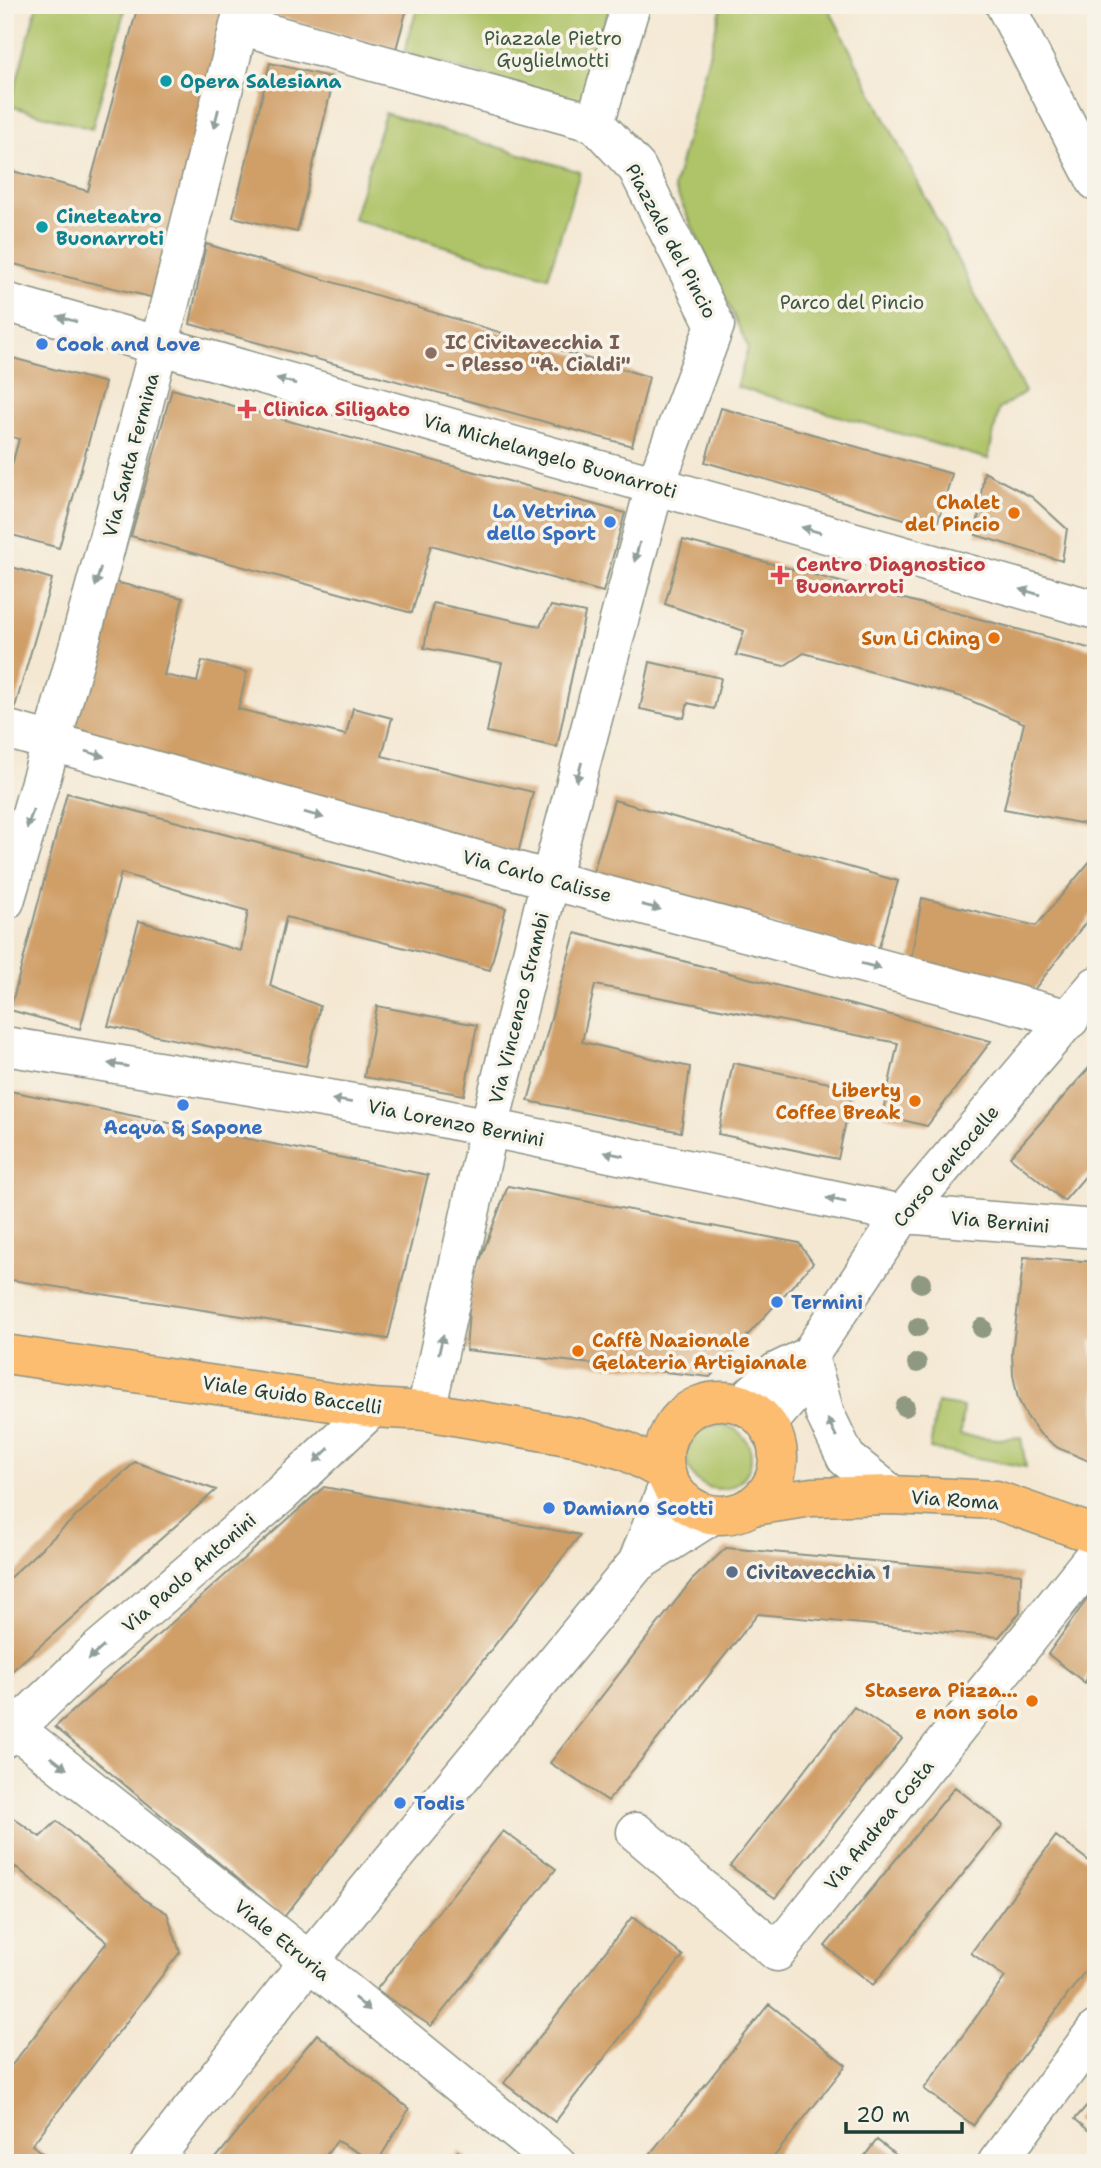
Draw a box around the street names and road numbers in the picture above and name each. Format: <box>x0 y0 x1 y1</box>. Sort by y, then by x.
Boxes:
street label: Piazzale del Pincio <box>620 159 722 323</box>
street label: Via Santa Fermina <box>97 370 165 540</box>
street label: Via Michelangelo Buonarroti <box>420 408 680 504</box>
street label: Via Carlo Calisse <box>460 844 614 908</box>
street label: Via Vincenzo Strambi <box>483 910 555 1106</box>
street label: Via Lorenzo Bernini <box>366 1094 546 1152</box>
street label: Corso Centocelle <box>888 1100 1004 1232</box>
street label: Via Bernini <box>949 1205 1051 1239</box>
street label: Viale Guido Baccelli <box>201 1370 383 1420</box>
street label: Via Roma <box>910 1484 1000 1516</box>
street label: Via Paolo Antonini <box>116 1508 262 1638</box>
street label: Via Andrea Costa <box>819 1754 940 1896</box>
street label: Viale Etruria <box>229 1894 335 1986</box>

